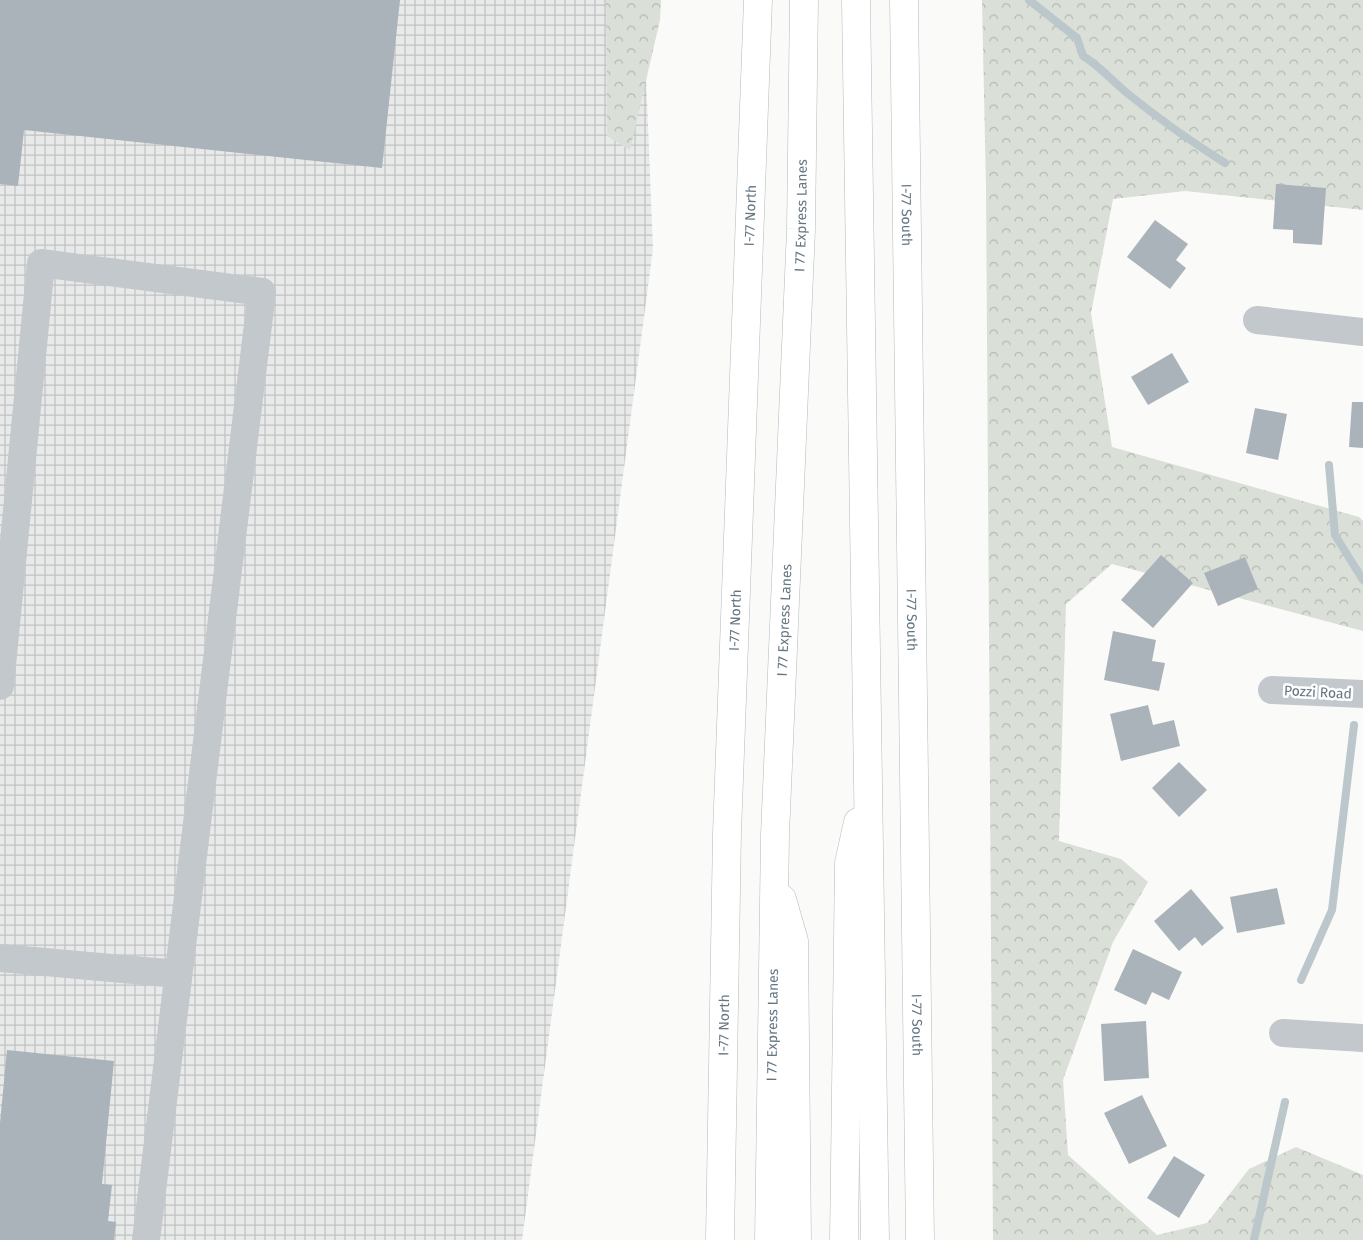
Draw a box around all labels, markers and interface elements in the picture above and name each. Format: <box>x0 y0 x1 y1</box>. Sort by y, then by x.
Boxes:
street label: I 77 Express Lanes <box>791 159 811 272</box>
street label: I-77 North <box>741 184 760 247</box>
street label: I-77 South <box>897 184 915 246</box>
street label: I 77 Express Lanes <box>774 563 796 677</box>
street label: I-77 North <box>726 589 745 651</box>
street label: I-77 South <box>903 589 920 651</box>
street label: Pozzi Road <box>1284 682 1352 703</box>
street label: I 77 Express Lanes <box>763 968 782 1082</box>
street label: I-77 North <box>715 994 733 1056</box>
street label: I-77 South <box>908 994 926 1056</box>

